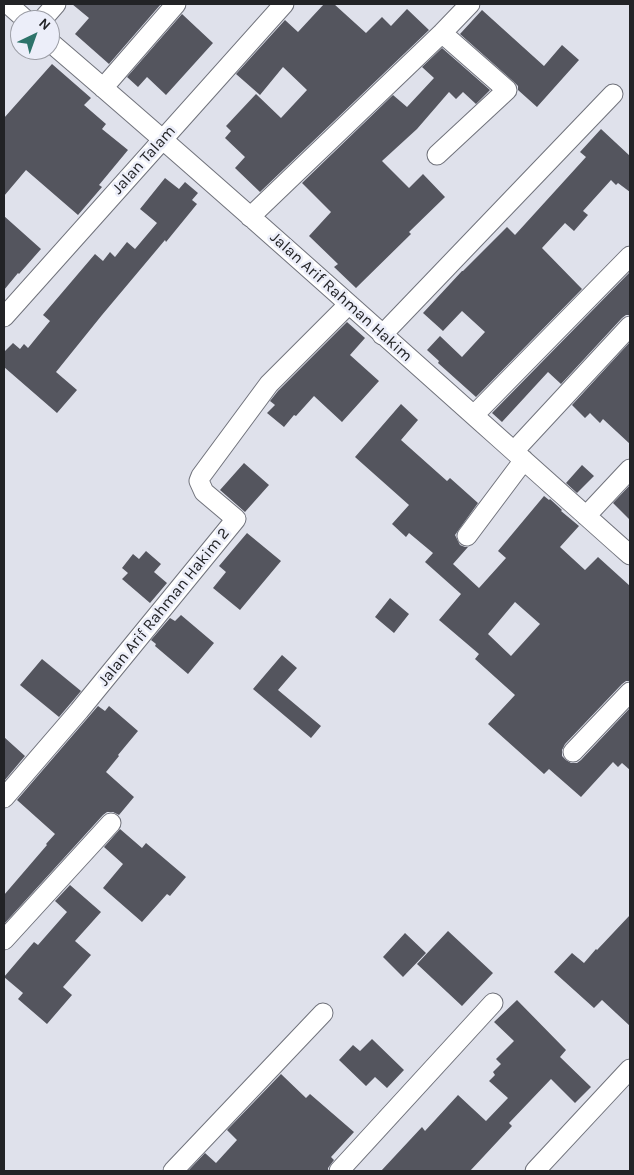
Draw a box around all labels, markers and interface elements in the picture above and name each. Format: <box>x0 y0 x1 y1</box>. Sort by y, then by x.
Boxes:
north arrow <box>10 10 60 60</box>
text: N <box>35 15 54 34</box>
street label: Jalan Talam <box>108 122 180 198</box>
street label: Jalan Arif Rahman Hakim <box>266 228 416 366</box>
street label: Jalan Arif Rahman Hakim 2 <box>94 524 234 690</box>

